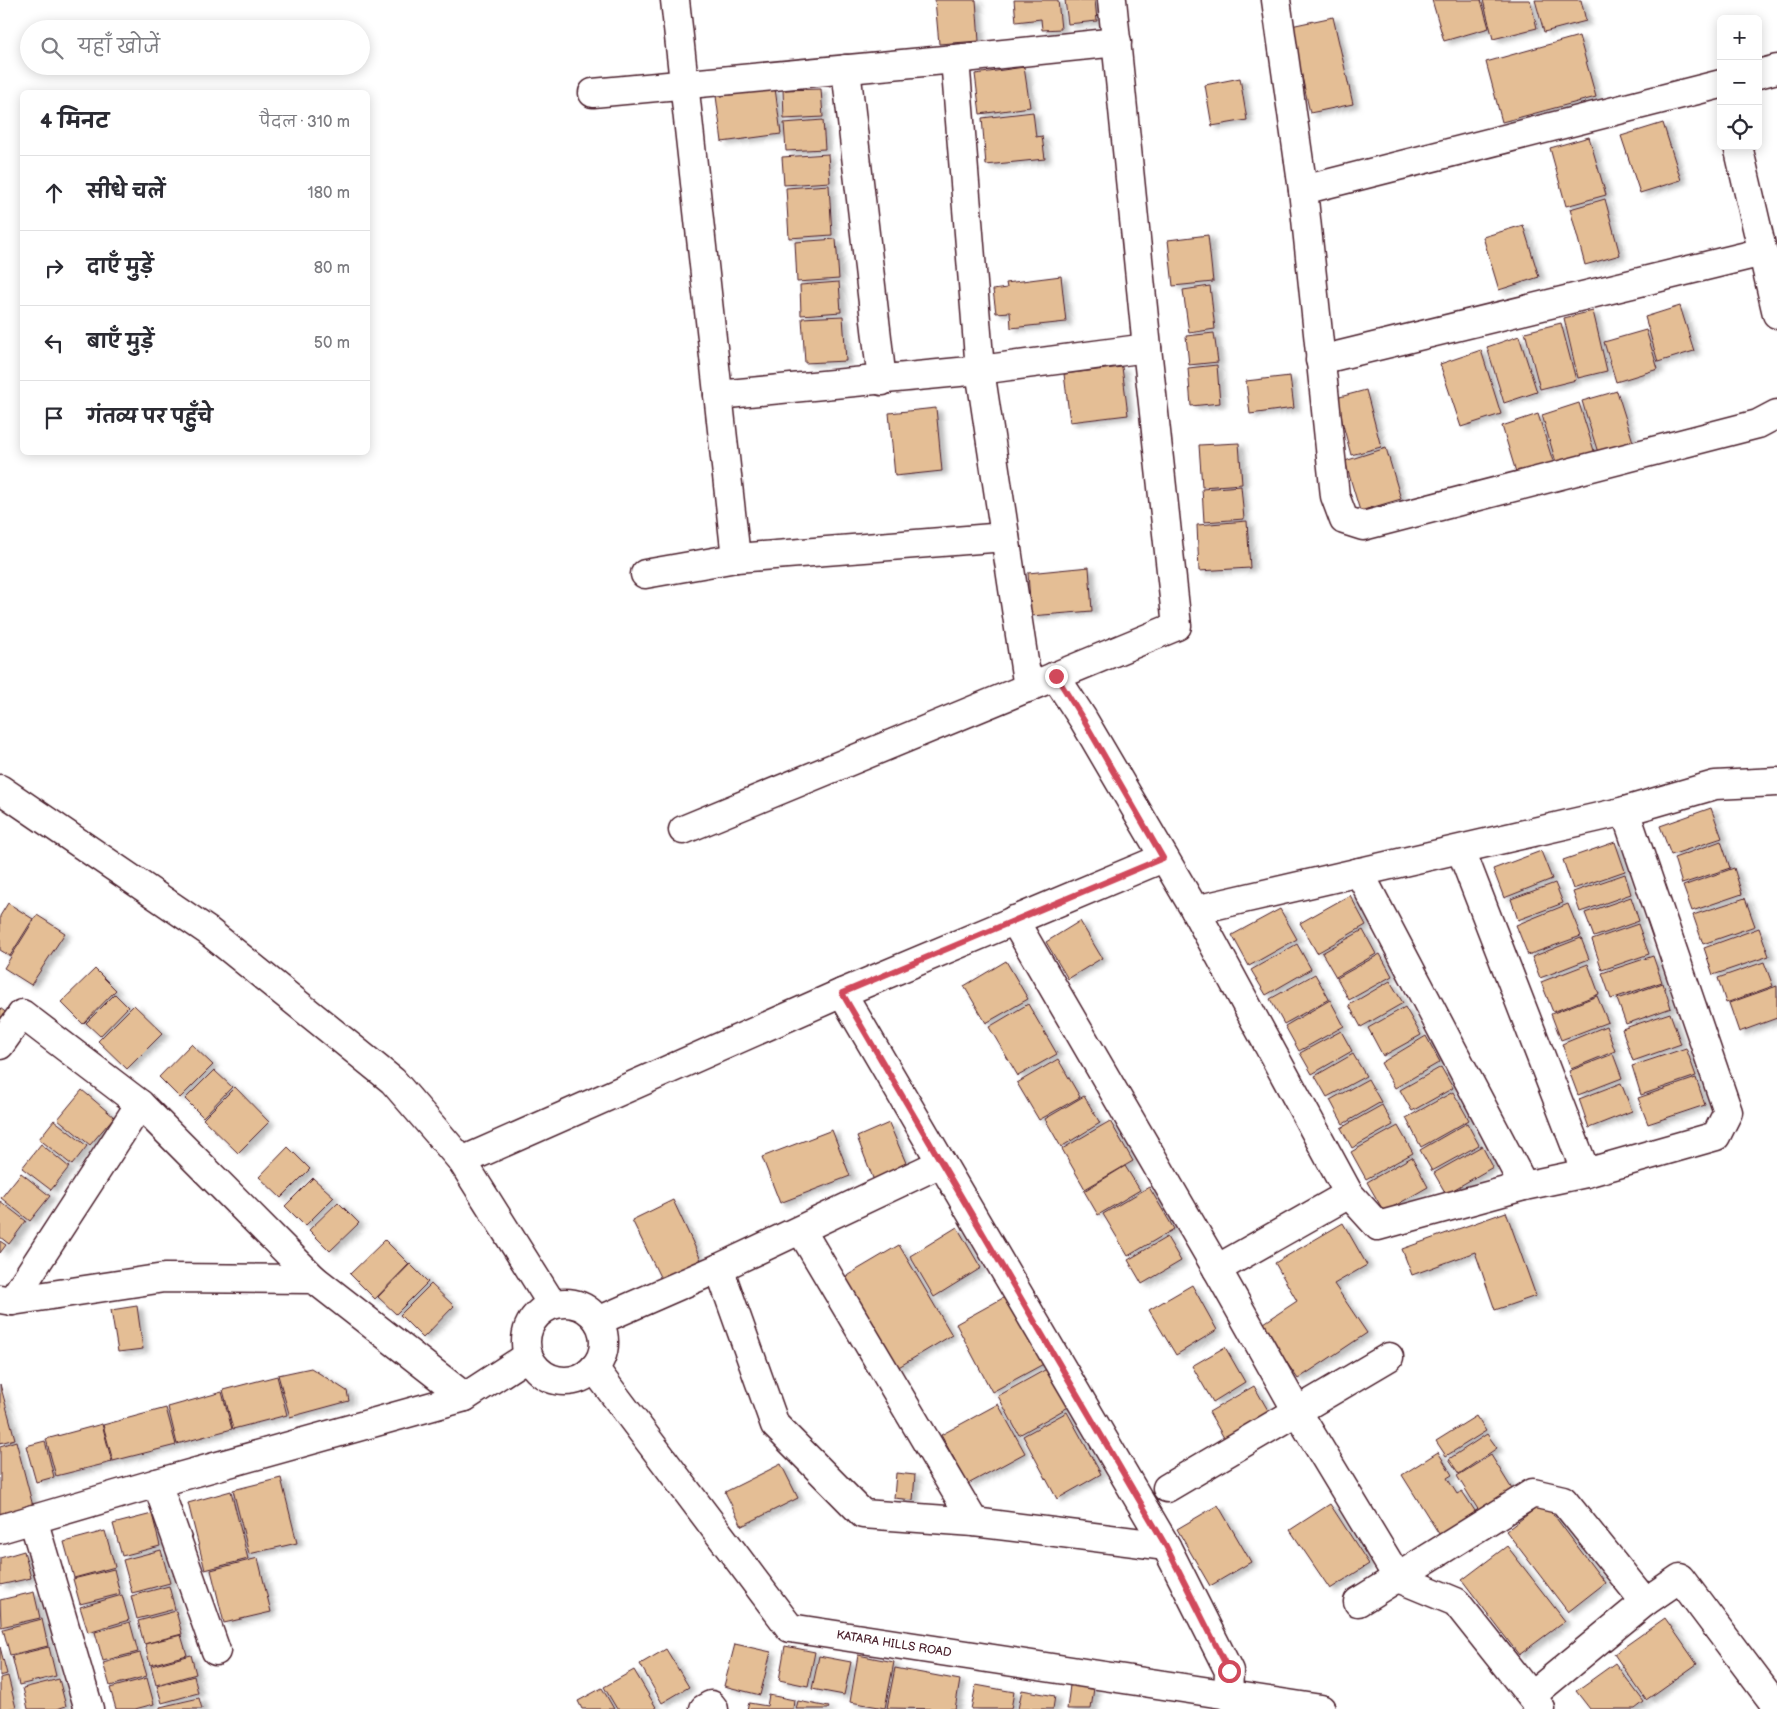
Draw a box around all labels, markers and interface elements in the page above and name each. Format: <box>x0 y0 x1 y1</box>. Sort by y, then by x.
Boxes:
map controls <box>1717 15 1762 150</box>
button: + <box>1717 15 1762 60</box>
search box <box>20 20 370 75</box>
icon: search <box>38 34 66 62</box>
text: यहाँ खोजें <box>78 36 160 59</box>
button: − <box>1717 60 1762 105</box>
button: locate <box>1717 105 1762 150</box>
text: 4 मिनट <box>40 109 109 134</box>
text: पैदल · 310 m <box>260 113 350 132</box>
icon: ahead <box>40 179 68 207</box>
text: सीधे चलें <box>87 181 165 204</box>
text: 180 m <box>308 184 350 203</box>
icon: right <box>40 254 68 282</box>
text: दाएँ मुड़ें <box>87 256 153 279</box>
text: 80 m <box>314 259 350 278</box>
icon: left <box>40 329 68 357</box>
text: बाएँ मुड़ें <box>87 331 154 354</box>
text: 50 m <box>314 334 350 353</box>
icon: arrive <box>40 404 68 432</box>
text: गंतव्य पर पहुँचे <box>87 406 213 429</box>
route end <box>1045 665 1068 688</box>
street label: KATARA HILLS ROAD <box>835 1627 953 1661</box>
route start <box>1218 1660 1241 1683</box>

